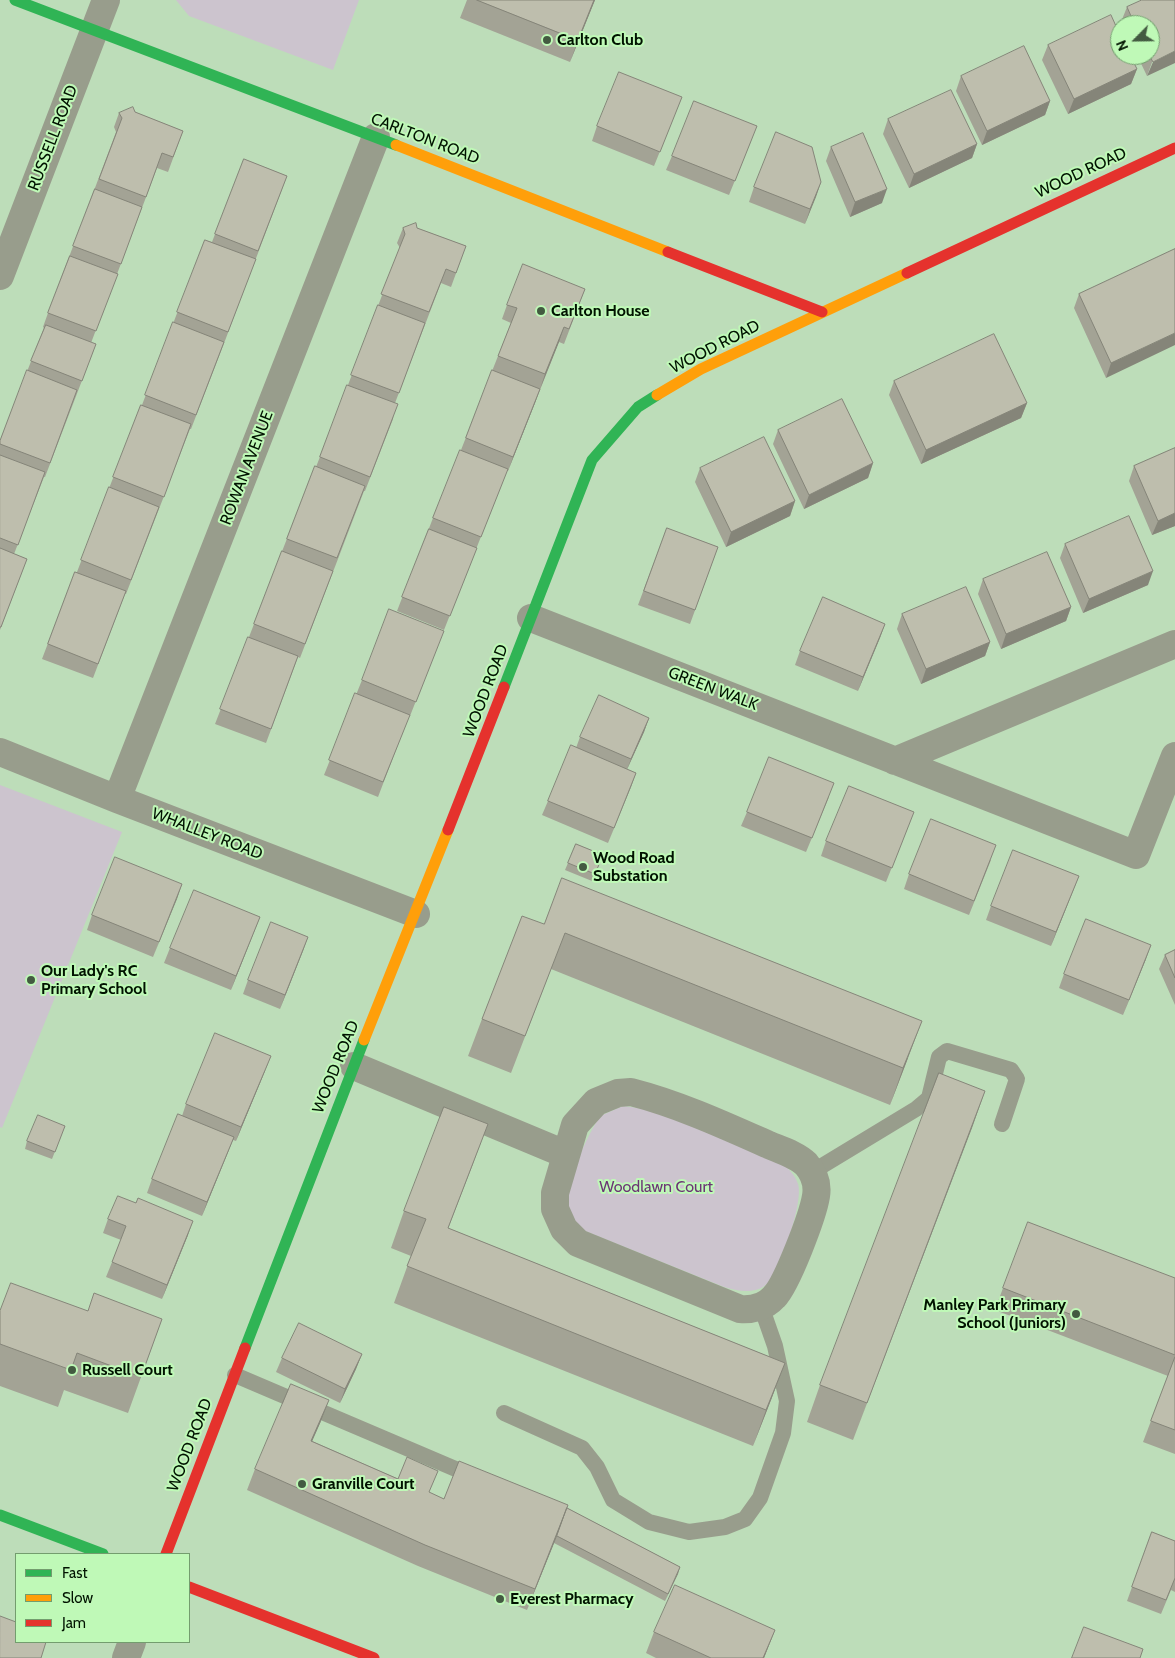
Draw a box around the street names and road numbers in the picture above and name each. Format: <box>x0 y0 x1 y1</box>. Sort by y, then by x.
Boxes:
street label: RUSSELL ROAD <box>24 82 82 194</box>
street label: CARLTON ROAD <box>368 109 482 169</box>
street label: WOOD ROAD <box>1032 144 1130 202</box>
street label: WOOD ROAD <box>667 316 763 378</box>
street label: ROWAN AVENUE <box>216 408 278 528</box>
street label: WOOD ROAD <box>459 642 513 740</box>
street label: GREEN WALK <box>665 663 761 715</box>
street label: WHALLEY ROAD <box>149 804 265 864</box>
street label: WOOD ROAD <box>309 1018 363 1116</box>
street label: WOOD ROAD <box>163 1396 217 1494</box>

